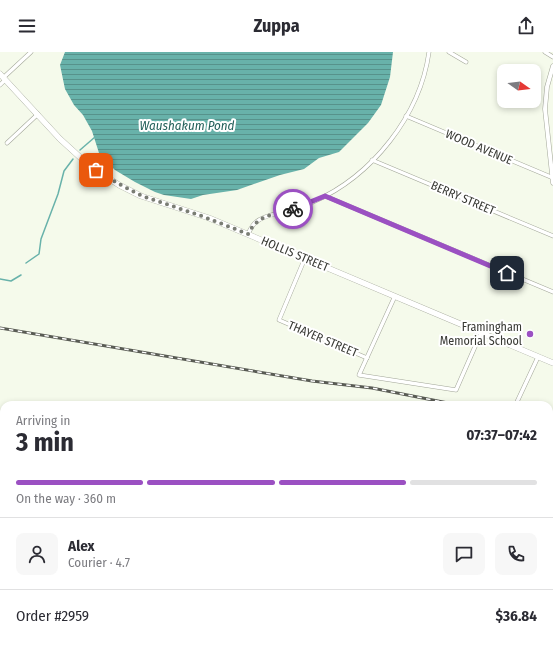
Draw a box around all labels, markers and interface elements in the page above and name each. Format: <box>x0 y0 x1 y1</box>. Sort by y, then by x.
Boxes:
icon: menu <box>16 15 38 37</box>
text: Zuppa <box>253 15 300 37</box>
icon: share <box>515 15 537 37</box>
north arrow <box>497 64 541 108</box>
map controls <box>497 64 541 108</box>
water label: Waushakum Pond <box>140 118 235 133</box>
street label: WOOD AVENUE <box>443 127 515 168</box>
pin <box>79 153 113 187</box>
icon: bag <box>85 159 107 181</box>
street label: BERRY STREET <box>429 178 498 218</box>
courier <box>273 189 313 229</box>
icon: bike <box>282 198 304 220</box>
street label: HOLLIS STREET <box>259 233 331 275</box>
pin <box>490 256 524 290</box>
icon: home <box>496 262 518 284</box>
street label: THAYER STREET <box>286 318 360 360</box>
place label: Framingham Memorial School <box>440 320 522 348</box>
marker: Framingham Memorial School <box>525 329 535 339</box>
text: Arriving in <box>16 413 70 428</box>
text: 07:37–07:42 <box>466 426 537 444</box>
text: 3 min <box>16 427 74 458</box>
text: On the way · 360 m <box>16 491 116 506</box>
button: person <box>16 533 58 575</box>
button: chat <box>443 533 485 575</box>
button: phone <box>495 533 537 575</box>
text: Alex <box>68 537 95 555</box>
text: Courier · 4.7 <box>68 555 130 570</box>
text: Order #2959 <box>16 607 89 625</box>
text: $36.84 <box>496 607 537 625</box>

